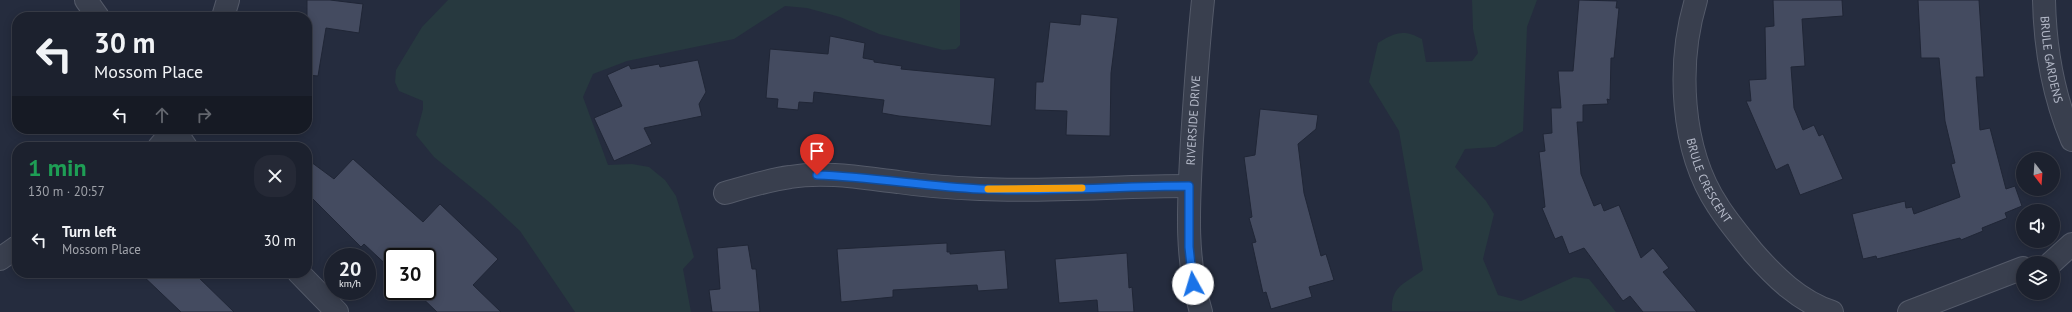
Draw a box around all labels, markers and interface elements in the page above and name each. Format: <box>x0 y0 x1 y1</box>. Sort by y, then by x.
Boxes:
street label: BRULE GARDENS <box>2038 15 2067 105</box>
text: 30 m <box>94 24 155 61</box>
icon: left <box>28 28 80 80</box>
text: Mossom Place <box>94 60 203 83</box>
street label: RIVERSIDE DRIVE <box>1183 75 1203 166</box>
icon: left <box>109 104 131 126</box>
icon: ahead <box>151 104 173 126</box>
icon: right <box>193 104 215 126</box>
pin <box>800 134 834 175</box>
street label: BRULE CRESCENT <box>1684 136 1736 226</box>
icon: arrive <box>806 140 828 162</box>
text: 1 min <box>28 152 87 183</box>
north arrow <box>2016 152 2060 196</box>
map controls <box>2016 152 2060 300</box>
button: close <box>254 155 296 197</box>
text: 130 m · 20:57 <box>28 183 105 200</box>
button: sound <box>2016 204 2060 248</box>
text: Turn left <box>62 222 116 241</box>
icon: left <box>28 229 50 251</box>
text: 30 m <box>263 231 296 250</box>
text: Mossom Place <box>62 241 141 258</box>
speed limit sign: 30 <box>384 248 436 300</box>
text: 20 <box>339 256 361 282</box>
button: layers <box>2016 256 2060 300</box>
position arrow <box>1172 263 1214 305</box>
text: km/h <box>339 277 361 290</box>

